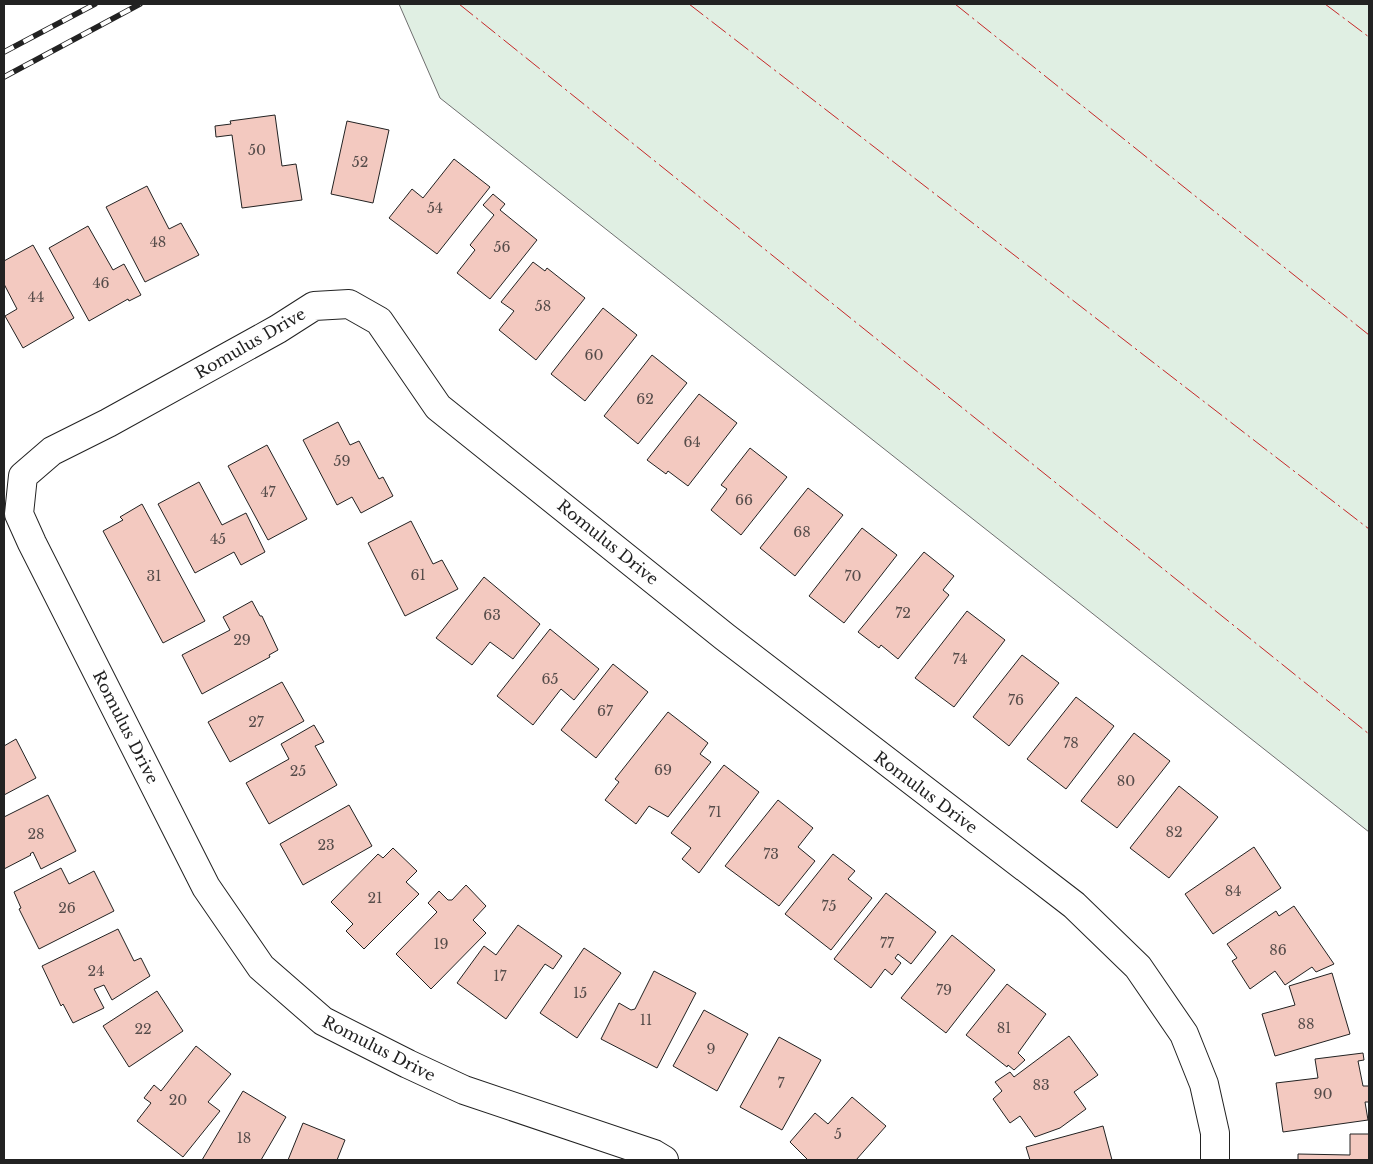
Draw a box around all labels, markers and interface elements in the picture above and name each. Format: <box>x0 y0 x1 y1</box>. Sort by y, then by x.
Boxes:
house number: 50 <box>248 141 266 159</box>
house number: 52 <box>352 153 368 171</box>
house number: 54 <box>427 199 443 217</box>
house number: 48 <box>150 233 166 251</box>
house number: 56 <box>494 238 510 256</box>
house number: 46 <box>92 274 110 292</box>
house number: 44 <box>28 288 44 306</box>
house number: 58 <box>535 297 551 315</box>
street label: Romulus Drive <box>191 303 309 383</box>
house number: 60 <box>585 346 604 364</box>
house number: 62 <box>636 390 654 408</box>
house number: 64 <box>683 433 701 451</box>
house number: 59 <box>334 452 350 470</box>
house number: 47 <box>260 483 277 501</box>
house number: 66 <box>735 491 753 509</box>
street label: Romulus Drive <box>553 495 663 589</box>
house number: 68 <box>793 523 811 541</box>
house number: 45 <box>210 530 226 548</box>
house number: 61 <box>410 566 426 584</box>
house number: 31 <box>147 567 161 585</box>
house number: 70 <box>844 567 862 585</box>
house number: 72 <box>895 604 911 622</box>
house number: 63 <box>483 606 501 624</box>
house number: 29 <box>233 631 251 649</box>
house number: 74 <box>953 650 967 668</box>
street label: Romulus Drive <box>89 667 163 787</box>
house number: 65 <box>542 670 559 688</box>
house number: 76 <box>1008 691 1024 709</box>
house number: 67 <box>597 702 614 720</box>
house number: 27 <box>248 713 265 731</box>
house number: 78 <box>1063 734 1079 752</box>
street label: Romulus Drive <box>870 747 982 837</box>
house number: 69 <box>654 761 672 779</box>
house number: 25 <box>290 762 306 780</box>
house number: 80 <box>1117 772 1135 790</box>
house number: 71 <box>708 803 722 821</box>
house number: 82 <box>1165 823 1183 841</box>
house number: 28 <box>27 825 45 843</box>
house number: 23 <box>317 836 335 854</box>
house number: 73 <box>763 845 779 863</box>
house number: 84 <box>1225 882 1241 900</box>
house number: 21 <box>368 889 382 907</box>
house number: 75 <box>822 897 836 915</box>
house number: 26 <box>58 899 76 917</box>
house number: 77 <box>880 934 895 952</box>
house number: 19 <box>433 935 449 953</box>
house number: 86 <box>1269 941 1287 959</box>
house number: 24 <box>88 962 104 980</box>
house number: 17 <box>493 967 508 985</box>
house number: 79 <box>936 981 952 999</box>
house number: 15 <box>573 984 587 1002</box>
street label: Romulus Drive <box>319 1011 439 1085</box>
house number: 11 <box>640 1011 652 1029</box>
house number: 88 <box>1298 1015 1314 1033</box>
house number: 81 <box>997 1019 1011 1037</box>
house number: 22 <box>134 1020 152 1038</box>
house number: 9 <box>706 1040 716 1058</box>
house number: 7 <box>777 1074 785 1092</box>
house number: 83 <box>1032 1076 1050 1094</box>
house number: 90 <box>1314 1085 1333 1103</box>
house number: 20 <box>169 1091 187 1109</box>
house number: 5 <box>834 1125 842 1143</box>
house number: 18 <box>237 1129 251 1147</box>

